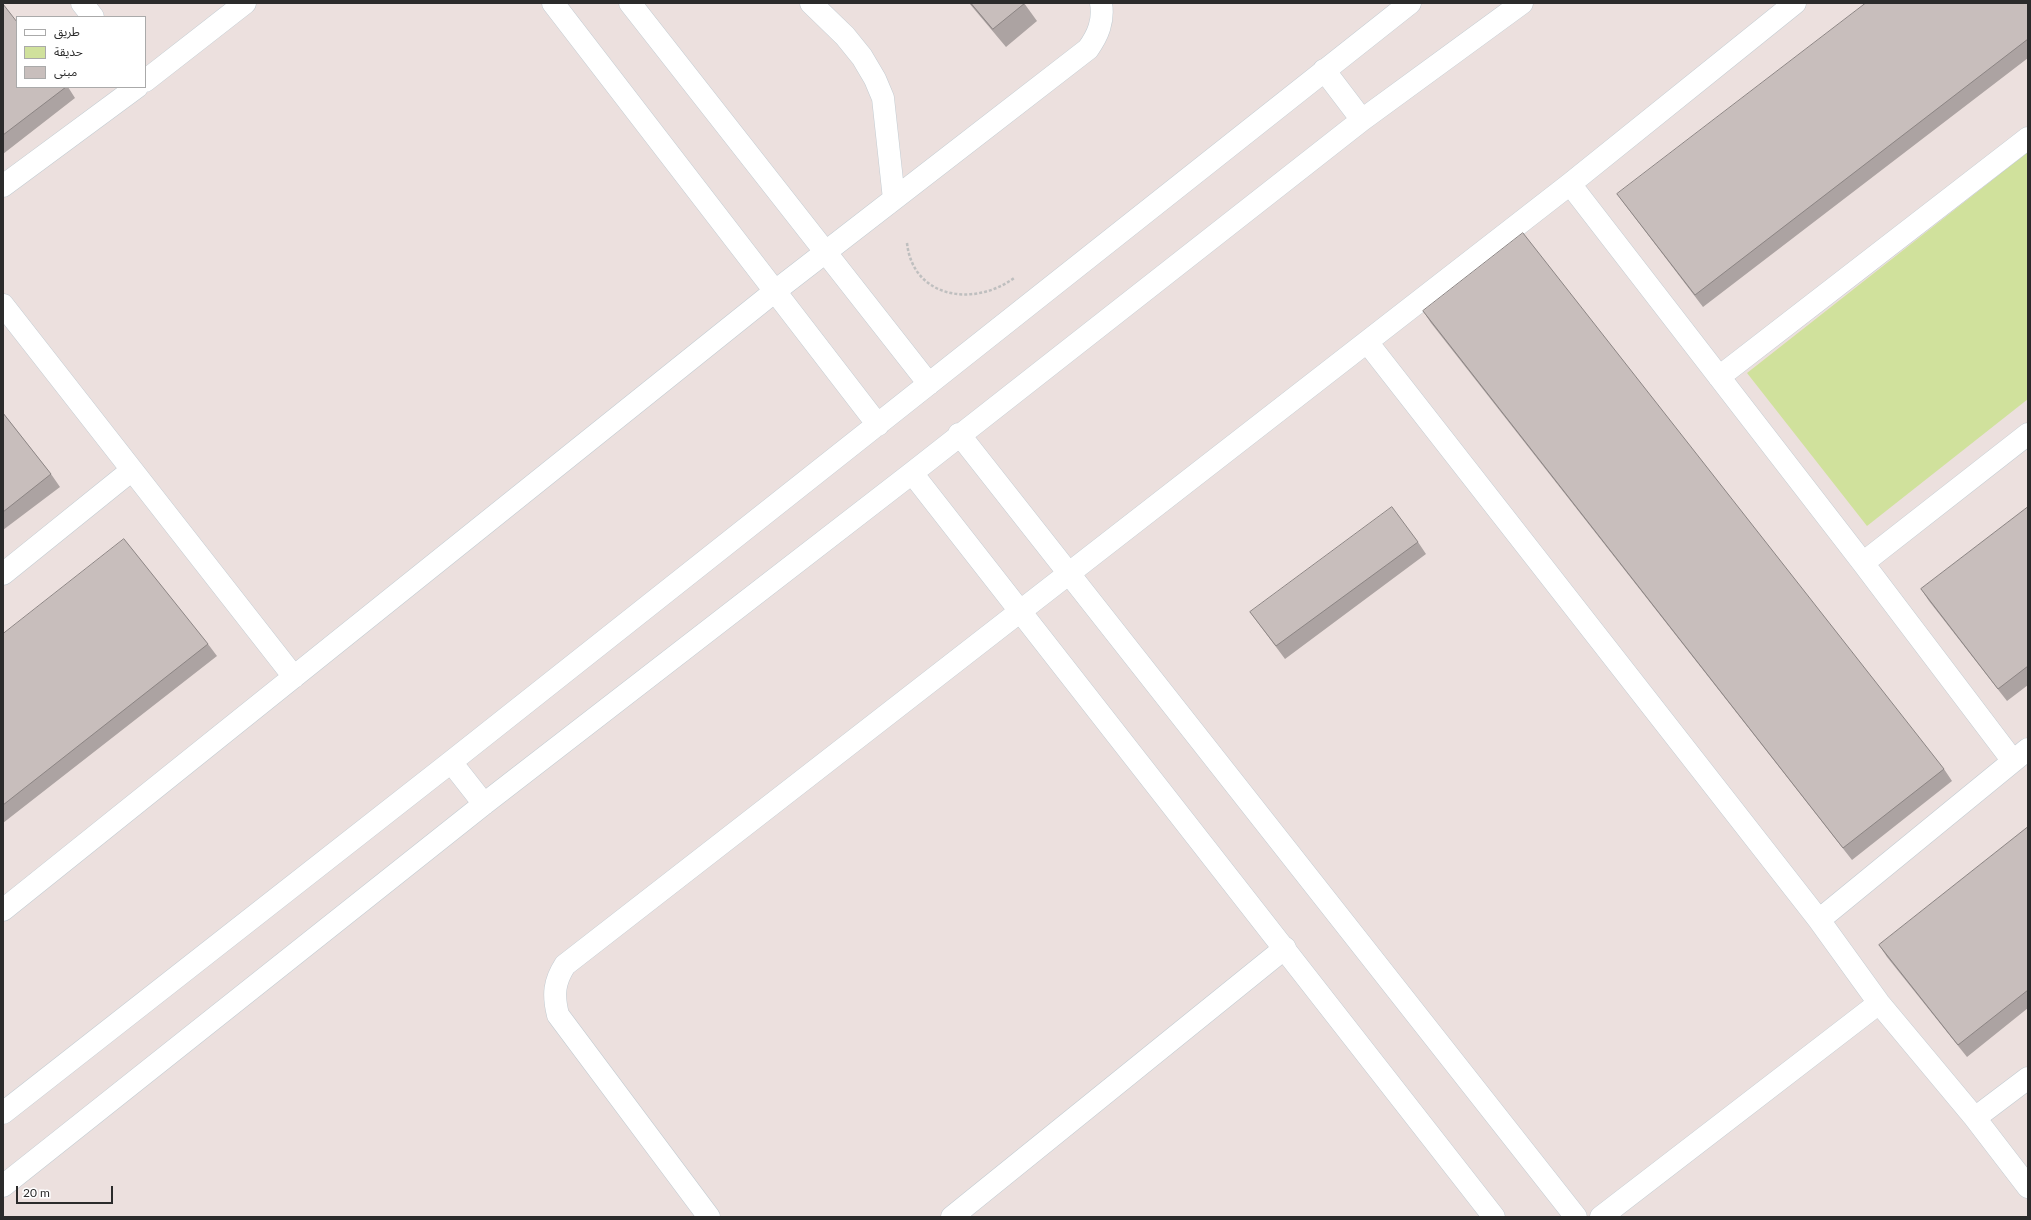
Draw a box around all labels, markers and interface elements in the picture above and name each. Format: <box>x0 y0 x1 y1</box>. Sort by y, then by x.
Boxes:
legend <box>16 16 146 88</box>
text: طريق <box>54 24 80 39</box>
text: حديقة <box>54 44 83 59</box>
text: مبنى <box>54 64 77 79</box>
scale bar <box>18 1178 115 1204</box>
text: 20 m <box>23 1185 50 1200</box>

